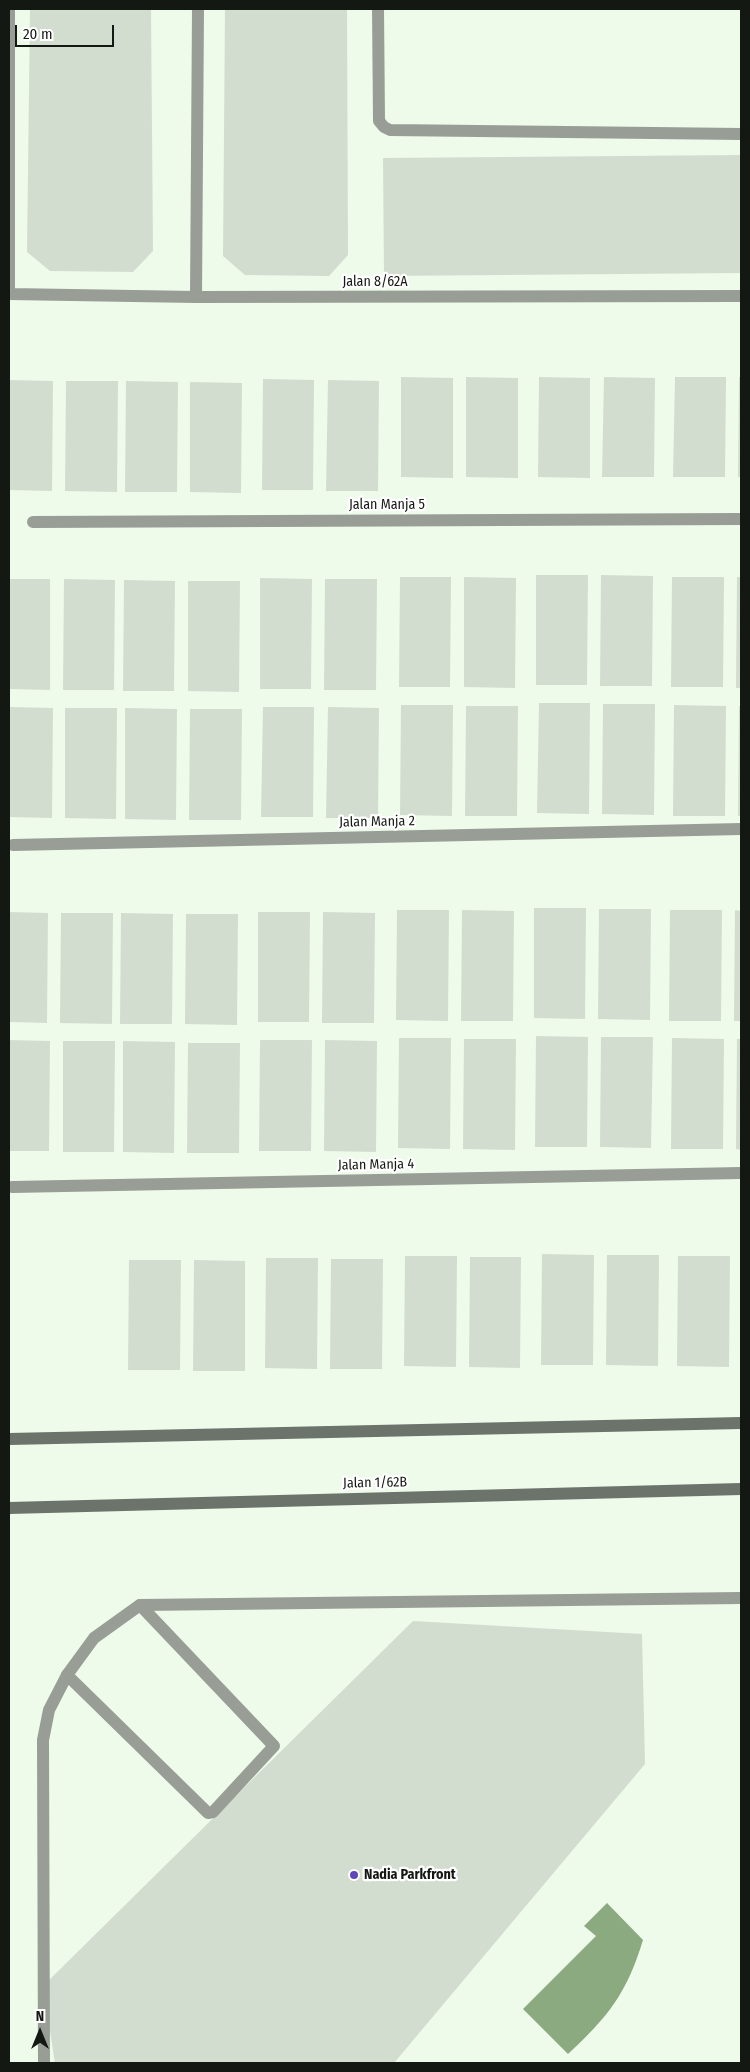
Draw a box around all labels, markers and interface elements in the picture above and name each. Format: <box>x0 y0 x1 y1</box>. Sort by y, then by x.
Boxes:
scale bar <box>18 15 116 47</box>
text: 20 m <box>23 25 53 43</box>
street label: Jalan 8/62A <box>342 274 408 290</box>
street label: Jalan Manja 5 <box>349 497 425 513</box>
street label: Jalan Manja 2 <box>339 813 415 831</box>
street label: Jalan Manja 4 <box>338 1156 414 1174</box>
street label: Jalan 1/62B <box>343 1474 407 1492</box>
place label: Nadia Parkfront <box>364 1867 456 1883</box>
marker: Nadia Parkfront <box>348 1869 360 1881</box>
north arrow <box>15 2007 65 2057</box>
text: N <box>36 2008 44 2025</box>

